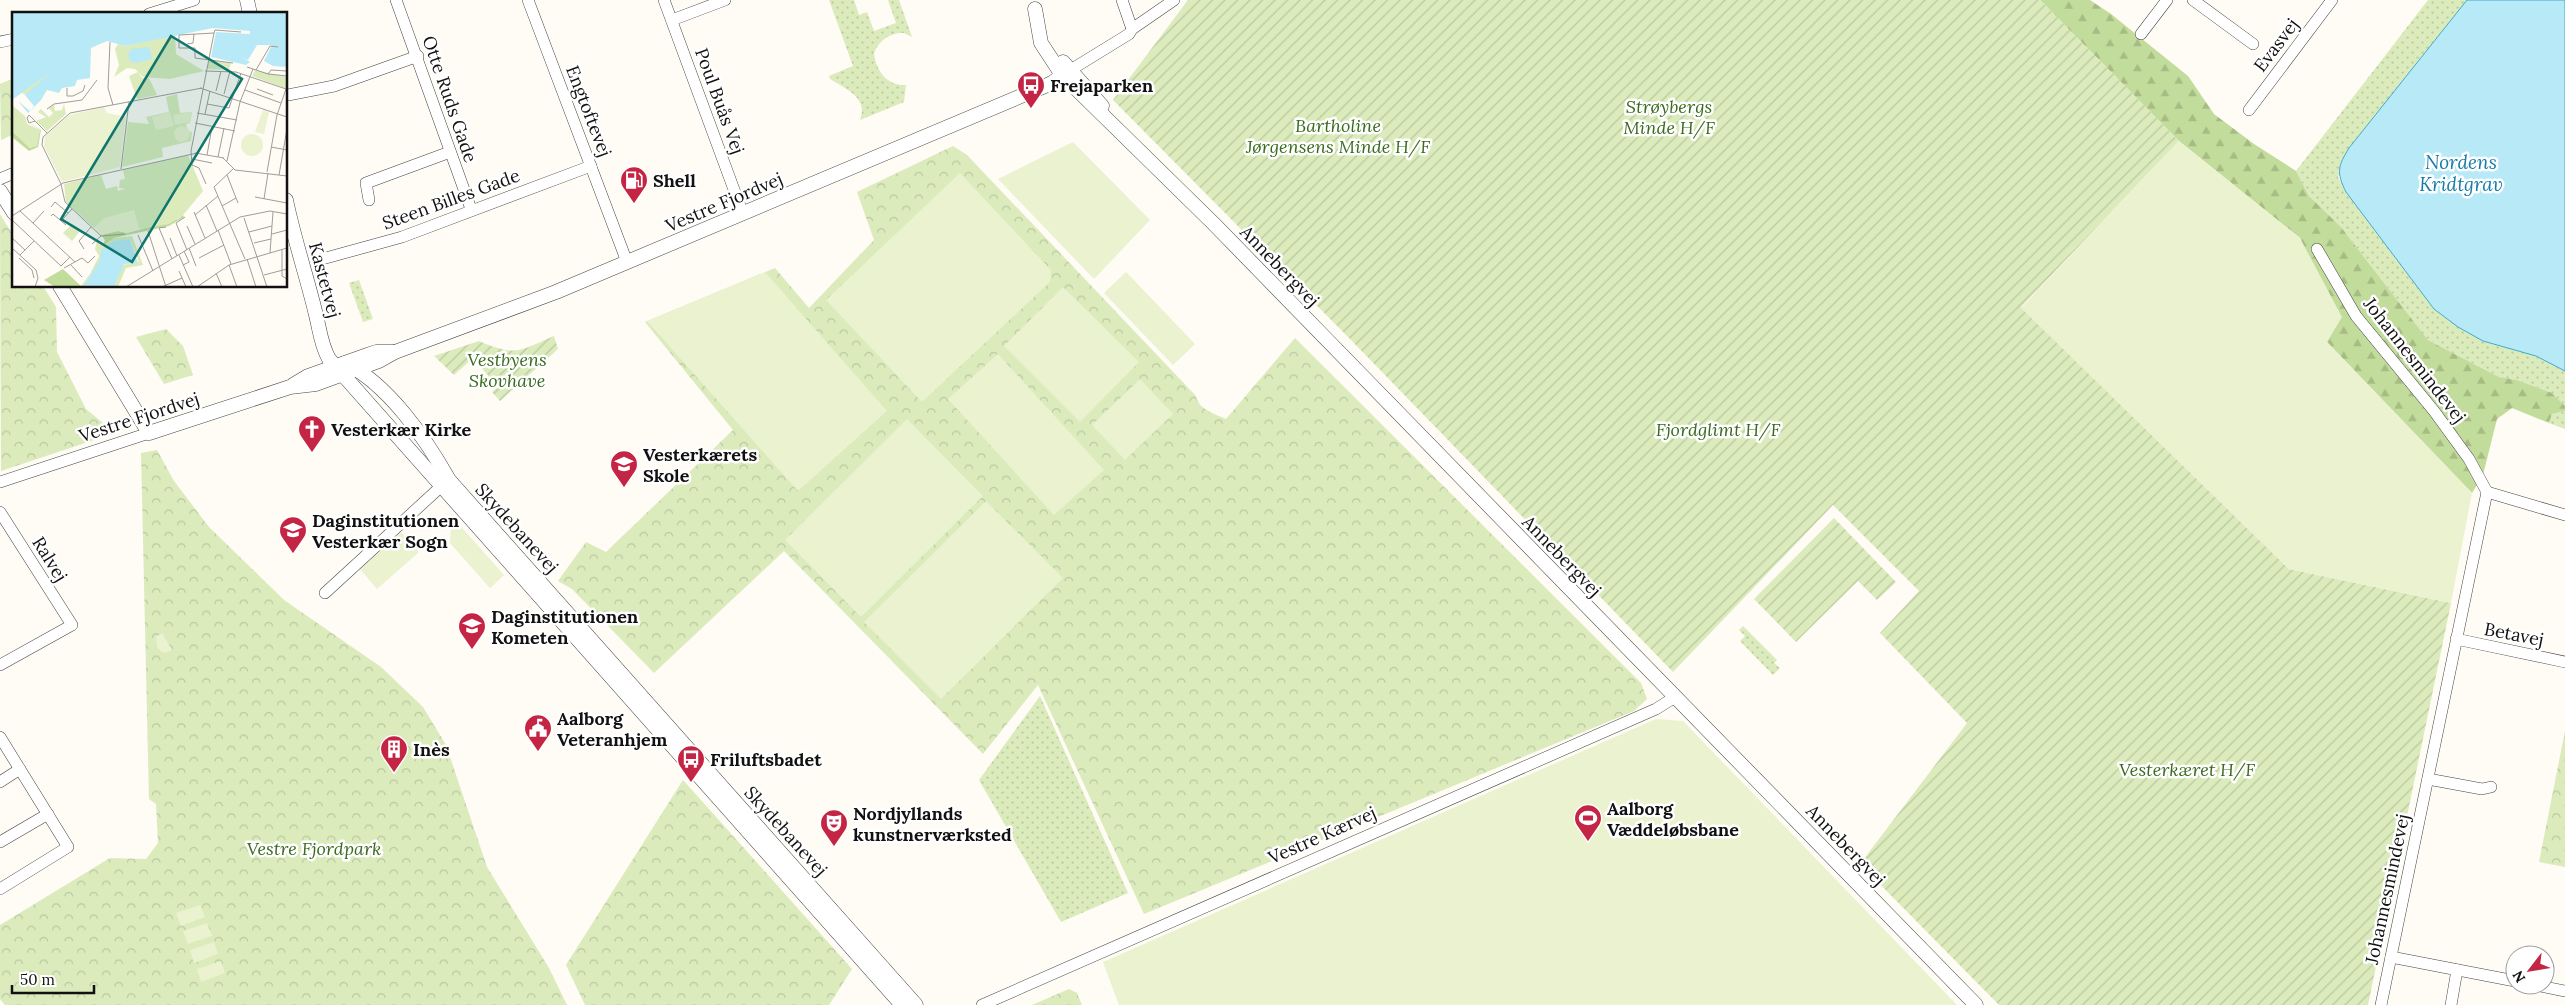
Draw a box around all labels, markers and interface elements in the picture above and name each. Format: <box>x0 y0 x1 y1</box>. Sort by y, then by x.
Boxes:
inset map <box>12 12 288 288</box>
street label: Evasvej <box>2248 14 2304 76</box>
street label: Otte Ruds Gade <box>418 33 482 166</box>
street label: Poul Buås Vej <box>690 45 750 157</box>
street label: Engtoftevej <box>561 62 617 160</box>
bus stop icon: Frejaparken <box>1016 70 1046 109</box>
place label: Frejaparken <box>1050 74 1154 97</box>
park label: Strøybergs Minde H/F <box>1623 95 1715 139</box>
park label: Bartholine Jørgensens Minde H/F <box>1245 114 1430 158</box>
water label: Nordens Kridtgrav <box>2419 150 2503 196</box>
street label: Steen Billes Gade <box>379 163 523 235</box>
fuel station icon: Shell <box>619 165 649 204</box>
street label: Vestre Fjordvej <box>661 167 786 237</box>
place label: Shell <box>653 169 696 192</box>
street label: Annebergvej <box>1235 220 1325 312</box>
street label: Kastetvej <box>304 240 346 320</box>
street label: Johannesmindevej <box>2358 292 2471 427</box>
park label: Vestbyens Skovhave <box>467 348 547 392</box>
street label: Vestre Fjordvej <box>75 387 202 448</box>
church icon: Vesterkær Kirke <box>297 414 327 453</box>
place label: Vesterkær Kirke <box>331 418 472 441</box>
park label: Fjordglimt H/F <box>1656 418 1780 441</box>
place label: Vesterkærets Skole <box>643 443 757 487</box>
school or university icon: Vesterkærets Skole <box>609 449 639 488</box>
street label: Skydebanevej <box>470 478 564 578</box>
place label: Daginstitutionen Vesterkær Sogn <box>312 509 460 553</box>
street label: Annebergvej <box>1517 510 1607 602</box>
school or university icon: Daginstitutionen Vesterkær Sogn <box>278 515 308 554</box>
street label: Ralvej <box>27 532 73 586</box>
place label: Daginstitutionen Kometen <box>491 605 639 649</box>
school or university icon: Daginstitutionen Kometen <box>457 611 487 650</box>
street label: Betavej <box>2482 617 2546 651</box>
place label: Aalborg Veteranhjem <box>557 707 668 751</box>
public building icon: Aalborg Veteranhjem <box>523 713 553 752</box>
building icon: Inès <box>379 734 409 773</box>
place label: Inès <box>413 738 450 761</box>
bus stop icon: Friluftsbadet <box>676 744 706 783</box>
place label: Friluftsbadet <box>710 748 822 771</box>
park label: Vesterkæret H/F <box>2119 758 2255 781</box>
street label: Skydebanevej <box>739 781 833 881</box>
place label: Aalborg Væddeløbsbane <box>1607 797 1739 841</box>
street label: Annebergvej <box>1801 799 1891 891</box>
street label: Vestre Kærvej <box>1263 801 1380 869</box>
place label: Nordjyllands kunstnerværksted <box>853 802 1012 846</box>
sports icon: Aalborg Væddeløbsbane <box>1573 803 1603 842</box>
theatre icon: Nordjyllands kunstnerværksted <box>819 808 849 847</box>
street label: Johannesmindevej <box>2360 812 2414 967</box>
park label: Vestre Fjordpark <box>247 837 381 860</box>
north arrow <box>2505 945 2555 995</box>
scale bar <box>12 962 95 994</box>
text: N <box>2508 967 2529 986</box>
text: 50 m <box>20 970 55 989</box>

